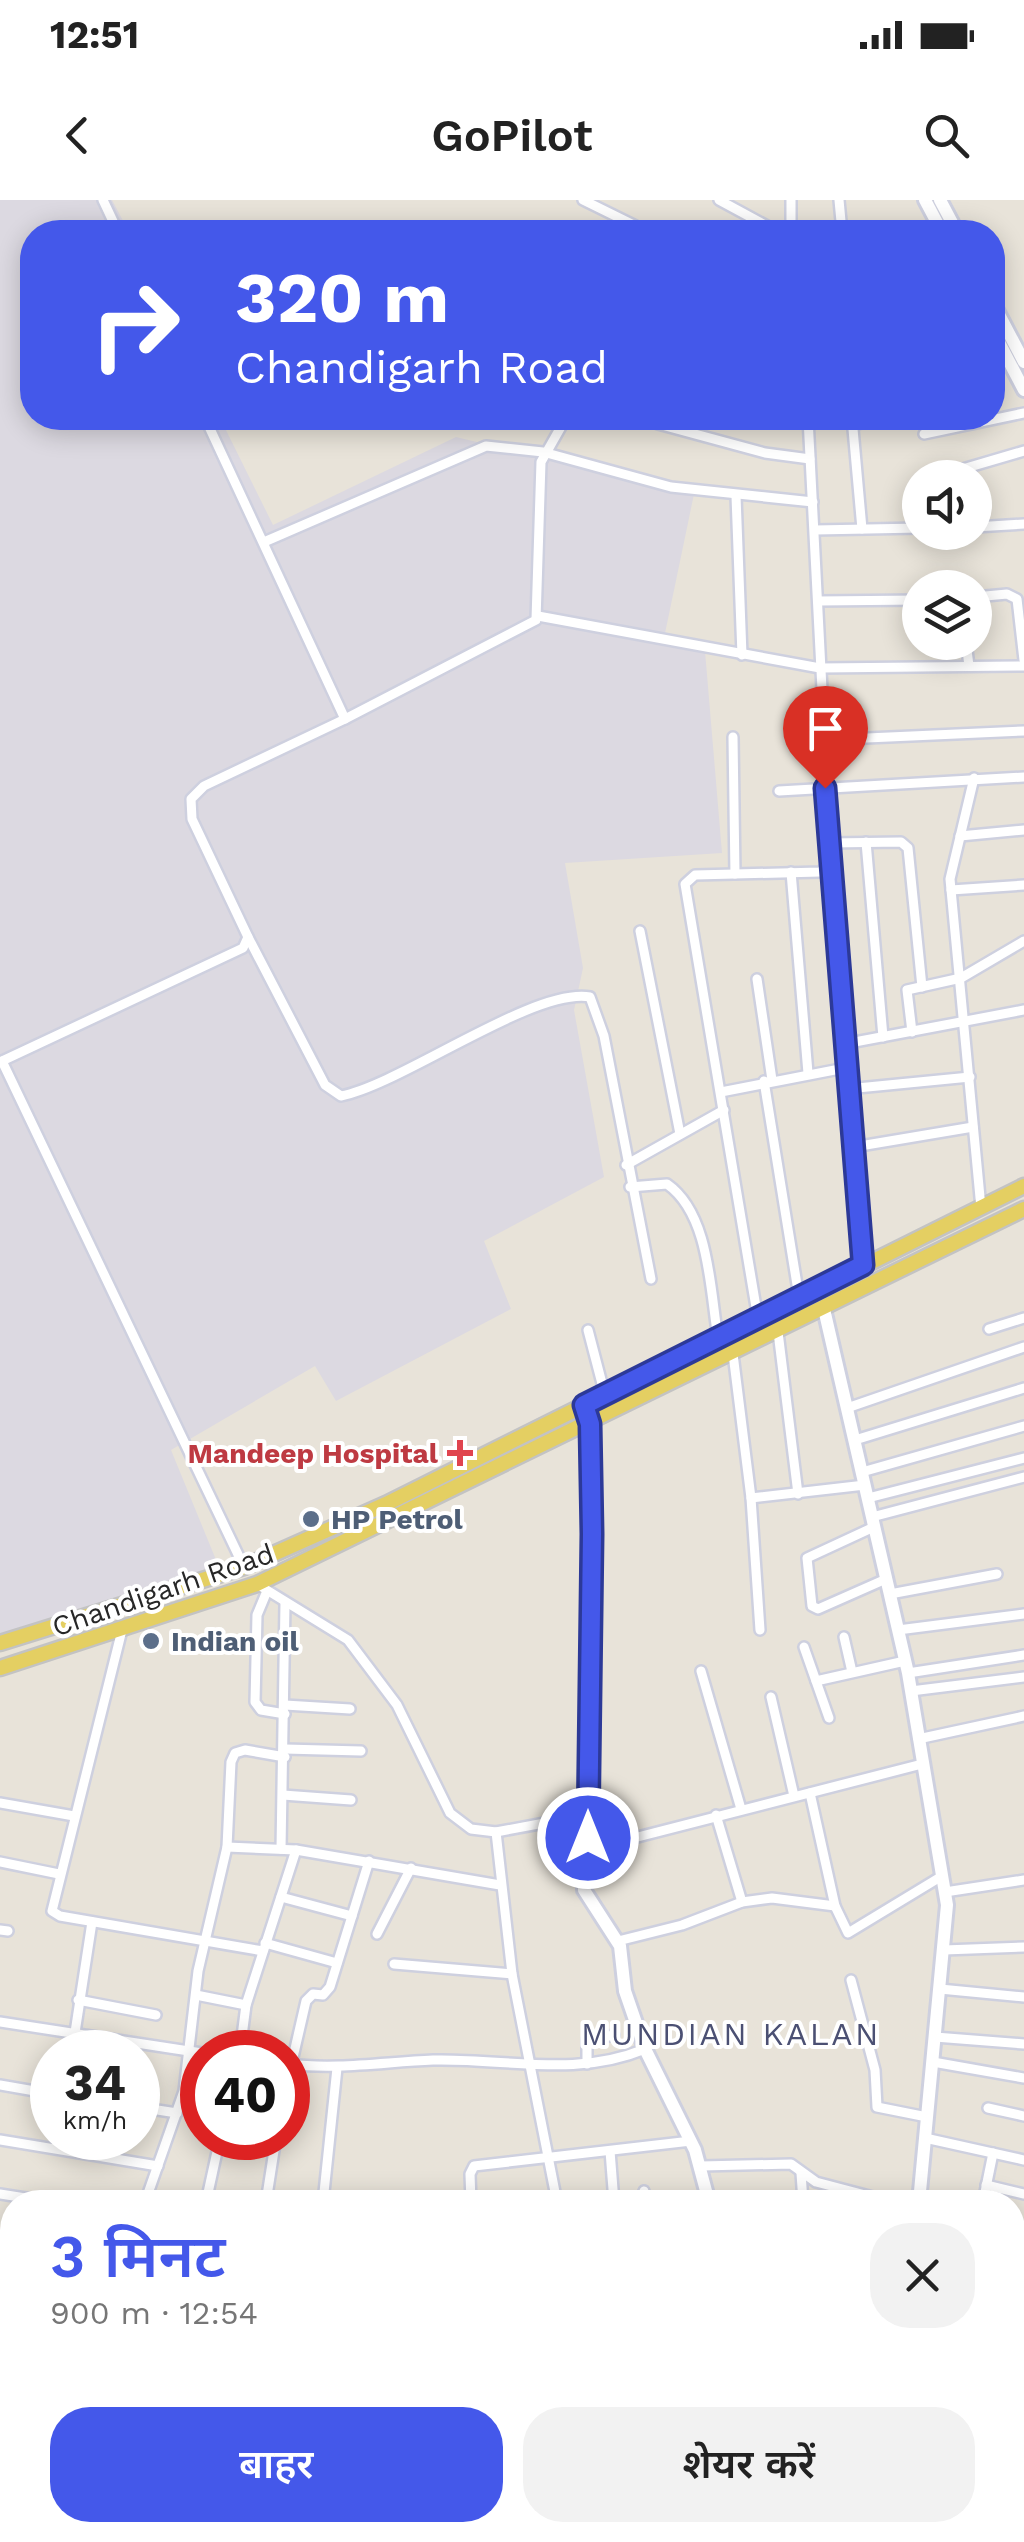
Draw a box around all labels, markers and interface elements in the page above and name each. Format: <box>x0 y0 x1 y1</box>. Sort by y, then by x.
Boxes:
text: 12:51 <box>50 13 139 57</box>
icon: back <box>50 108 105 163</box>
icon: search <box>919 108 974 163</box>
text: GoPilot <box>431 109 593 162</box>
text: 320 m <box>235 257 449 339</box>
icon: right <box>70 260 200 390</box>
text: Chandigarh Road <box>235 341 608 394</box>
map controls <box>902 460 992 660</box>
button: sound <box>902 460 992 550</box>
button: layers <box>902 570 992 660</box>
pin <box>783 686 868 789</box>
icon: arrive <box>798 701 853 756</box>
place label: Mandeep Hospital <box>188 1437 439 1470</box>
marker: Mandeep Hospital <box>447 1440 473 1466</box>
place label: HP Petrol <box>331 1503 463 1536</box>
marker: HP Petrol <box>300 1508 322 1530</box>
street label: Chandigarh Road <box>48 1537 278 1643</box>
place label: Indian oil <box>171 1625 299 1658</box>
marker: Indian oil <box>140 1630 162 1652</box>
position arrow <box>536 1786 640 1890</box>
district label: MUNDIAN KALAN <box>581 2015 881 2053</box>
speed limit sign: 40 <box>180 2030 310 2160</box>
text: 34 <box>64 2053 126 2112</box>
text: km/h <box>63 2106 127 2135</box>
text: 3 मिनट <box>50 2221 226 2292</box>
button: close <box>870 2223 975 2328</box>
text: 900 m · 12:54 <box>50 2294 258 2332</box>
button: बाहर <box>50 2407 503 2522</box>
button: शेयर करें <box>523 2407 975 2522</box>

